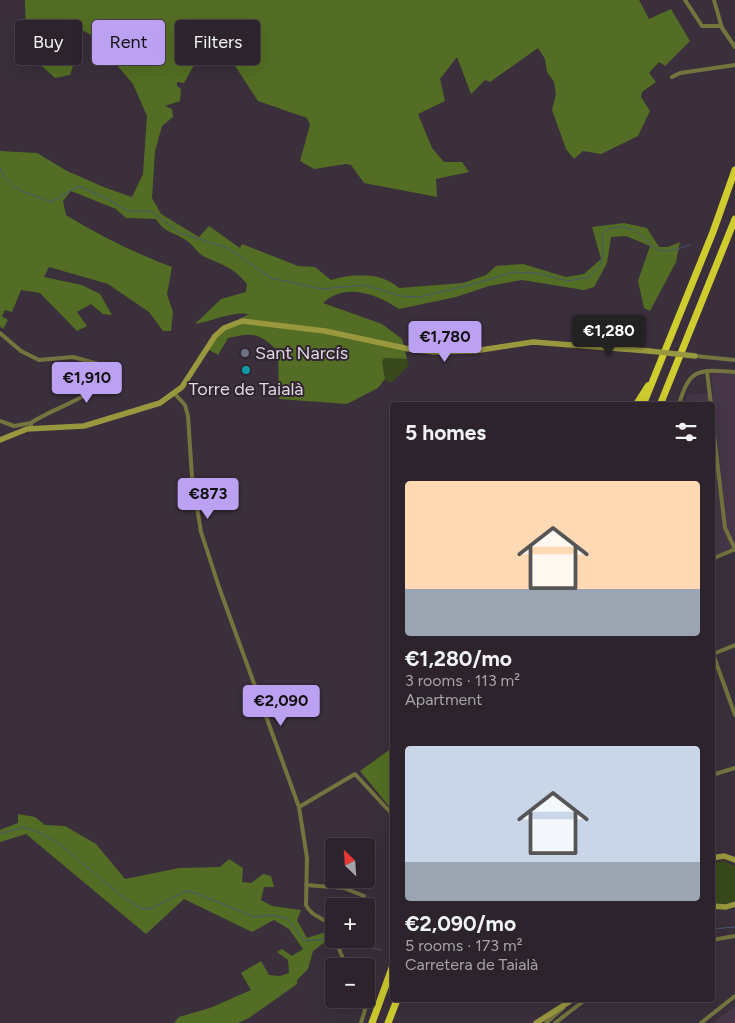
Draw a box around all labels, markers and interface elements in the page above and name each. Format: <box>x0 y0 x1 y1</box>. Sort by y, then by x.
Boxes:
chip: Buy <box>15 20 82 65</box>
chip: Rent <box>92 20 165 65</box>
chip: Filters <box>175 20 260 65</box>
pin: €1,280 <box>568 314 650 357</box>
pin: €1,780 <box>404 320 486 363</box>
text: €1,280 <box>583 321 635 340</box>
text: €1,780 <box>419 327 471 346</box>
place label: Sant Narcís <box>255 342 348 364</box>
marker: Sant Narcís <box>239 347 251 359</box>
pin: €1,910 <box>46 362 128 404</box>
marker: Torre de Taialà <box>240 364 252 376</box>
text: €1,910 <box>63 368 111 387</box>
place label: Torre de Taialà <box>188 378 304 400</box>
icon: filters <box>672 418 700 446</box>
text: 5 homes <box>405 420 486 445</box>
pin: €873 <box>178 478 238 520</box>
text: €873 <box>189 484 227 503</box>
icon: home <box>508 513 598 603</box>
text: €1,280/mo <box>405 646 512 671</box>
text: 3 rooms · 113 m² <box>405 671 520 690</box>
pin: €2,090 <box>240 684 322 727</box>
text: Apartment <box>405 690 482 709</box>
text: €2,090 <box>254 691 308 710</box>
icon: home <box>508 778 598 868</box>
north arrow <box>325 838 375 888</box>
map controls <box>325 838 375 1008</box>
button: + <box>325 898 375 948</box>
text: €2,090/mo <box>405 911 516 936</box>
text: 5 rooms · 173 m² <box>405 936 522 955</box>
text: Carretera de Taialà <box>405 955 538 974</box>
button: − <box>325 958 375 1008</box>

